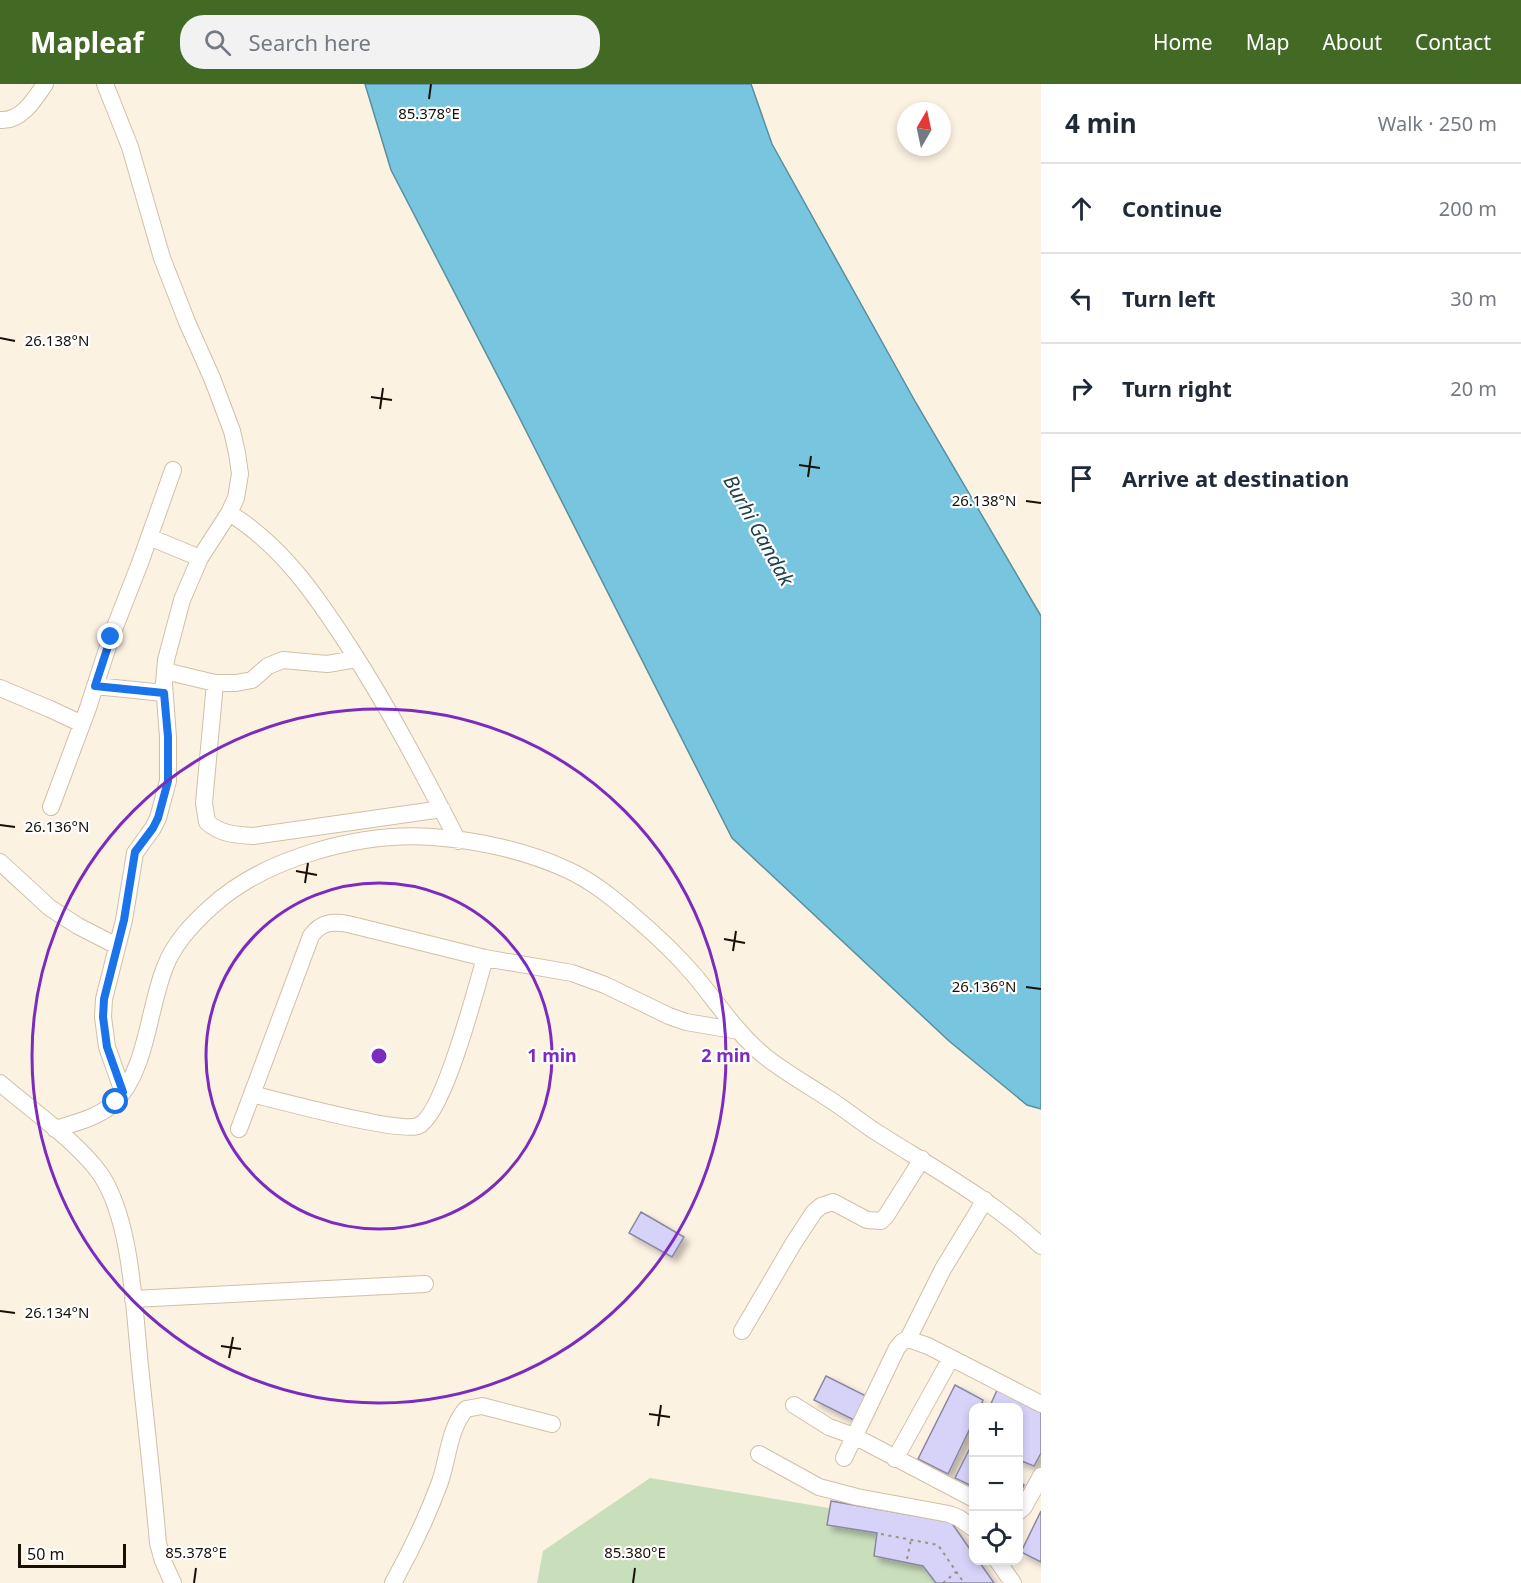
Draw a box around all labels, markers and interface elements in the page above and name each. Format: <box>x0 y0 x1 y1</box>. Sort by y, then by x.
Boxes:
search box <box>180 15 600 69</box>
text: Mapleaf <box>30 23 144 61</box>
icon: search <box>201 26 234 59</box>
text: Search here <box>249 27 371 57</box>
text: Home <box>1153 28 1213 56</box>
text: Map <box>1246 28 1289 56</box>
text: About <box>1322 28 1382 56</box>
text: Contact <box>1415 28 1491 56</box>
north arrow <box>897 102 951 156</box>
text: 85.378°E <box>398 103 460 123</box>
text: 4 min <box>1065 105 1137 141</box>
text: Walk · 250 m <box>1378 110 1497 137</box>
icon: ahead <box>1065 192 1098 225</box>
text: Continue <box>1122 193 1222 223</box>
text: 200 m <box>1439 195 1497 222</box>
icon: left <box>1065 282 1098 315</box>
text: Turn left <box>1122 283 1216 313</box>
text: 30 m <box>1450 285 1497 312</box>
text: 26.138°N <box>25 330 89 350</box>
icon: right <box>1065 372 1098 405</box>
text: Turn right <box>1122 373 1232 403</box>
text: 20 m <box>1450 375 1497 402</box>
icon: arrive <box>1065 462 1098 495</box>
text: Arrive at destination <box>1122 463 1349 493</box>
water label: Burhi Gandak <box>717 470 801 591</box>
text: 26.138°N <box>952 490 1016 510</box>
route end <box>97 623 123 649</box>
text: 26.136°N <box>25 816 89 836</box>
text: 26.136°N <box>952 976 1016 996</box>
text: 1 min <box>527 1043 577 1067</box>
text: 2 min <box>701 1043 751 1067</box>
centre of rings <box>369 1046 389 1066</box>
route start <box>102 1088 128 1114</box>
text: 26.134°N <box>25 1302 89 1322</box>
map controls <box>969 1403 1023 1565</box>
button: + <box>969 1403 1023 1457</box>
button: − <box>969 1457 1023 1511</box>
button: locate <box>969 1511 1023 1565</box>
scale bar <box>18 1541 126 1568</box>
text: 85.378°E <box>165 1542 227 1562</box>
text: 85.380°E <box>604 1542 666 1562</box>
text: 50 m <box>27 1543 64 1565</box>

